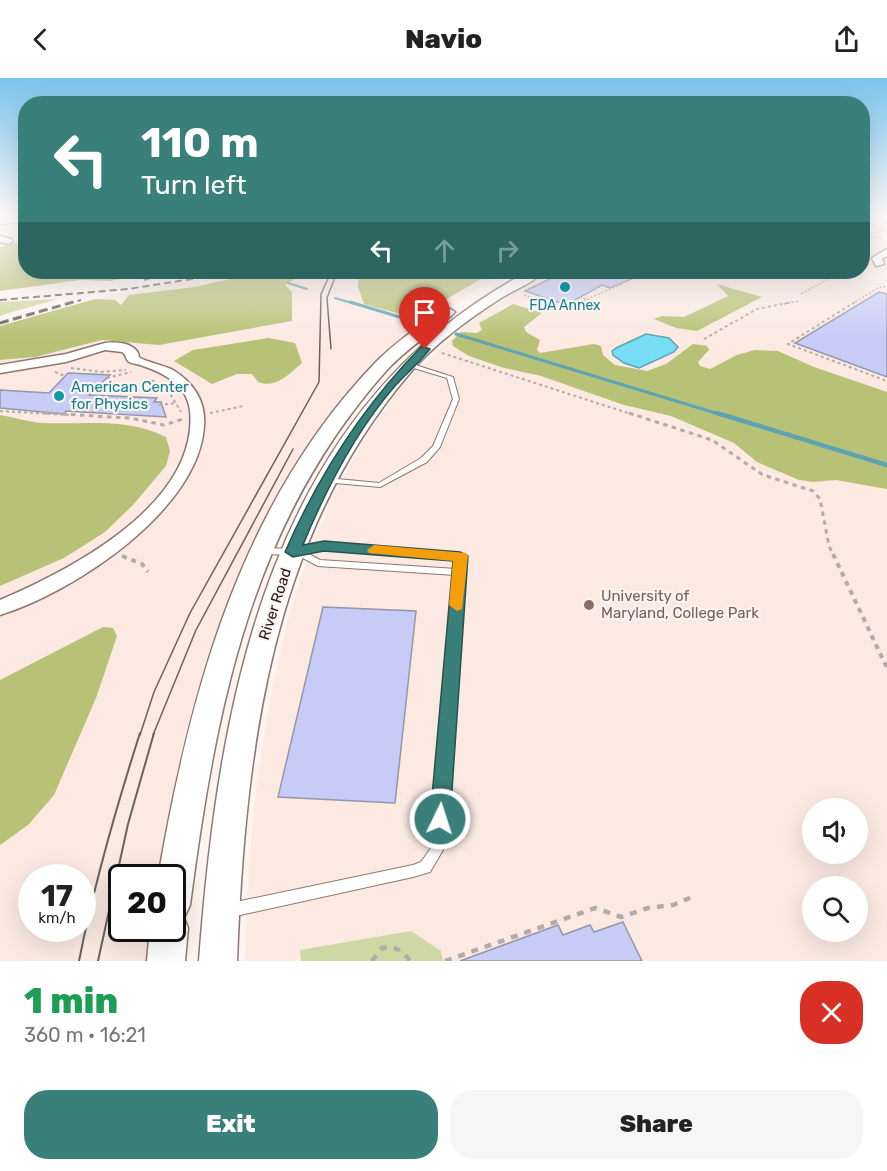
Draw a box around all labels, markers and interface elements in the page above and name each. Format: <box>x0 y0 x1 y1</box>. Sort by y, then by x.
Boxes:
icon: back <box>24 23 57 56</box>
text: Navio <box>405 23 482 55</box>
icon: share <box>830 23 863 56</box>
text: 110 m <box>141 118 259 168</box>
icon: left <box>42 120 120 198</box>
text: Turn left <box>141 169 246 201</box>
icon: left <box>365 234 398 267</box>
icon: ahead <box>428 234 461 267</box>
icon: right <box>491 234 524 267</box>
marker: FDA Annex <box>558 280 572 294</box>
pin <box>399 287 450 349</box>
icon: arrive <box>408 296 441 329</box>
place label: FDA Annex <box>529 297 601 314</box>
place label: American Center for Physics <box>71 378 189 413</box>
marker: American Center for Physics <box>52 389 66 403</box>
street label: River Road <box>255 566 295 642</box>
place label: University of Maryland, College Park <box>601 587 759 622</box>
marker: University of Maryland, College Park <box>582 598 596 612</box>
position arrow <box>408 787 472 851</box>
map controls <box>802 798 868 942</box>
button: sound <box>802 798 868 864</box>
speed limit sign: 20 <box>108 864 186 942</box>
button: search <box>802 876 868 942</box>
text: 17 <box>41 878 73 914</box>
text: km/h <box>38 909 76 927</box>
text: 1 min <box>24 979 118 1022</box>
button: close <box>800 981 863 1044</box>
text: 360 m · 16:21 <box>24 1023 146 1047</box>
button: Exit <box>24 1090 438 1159</box>
button: Share <box>450 1090 863 1159</box>

